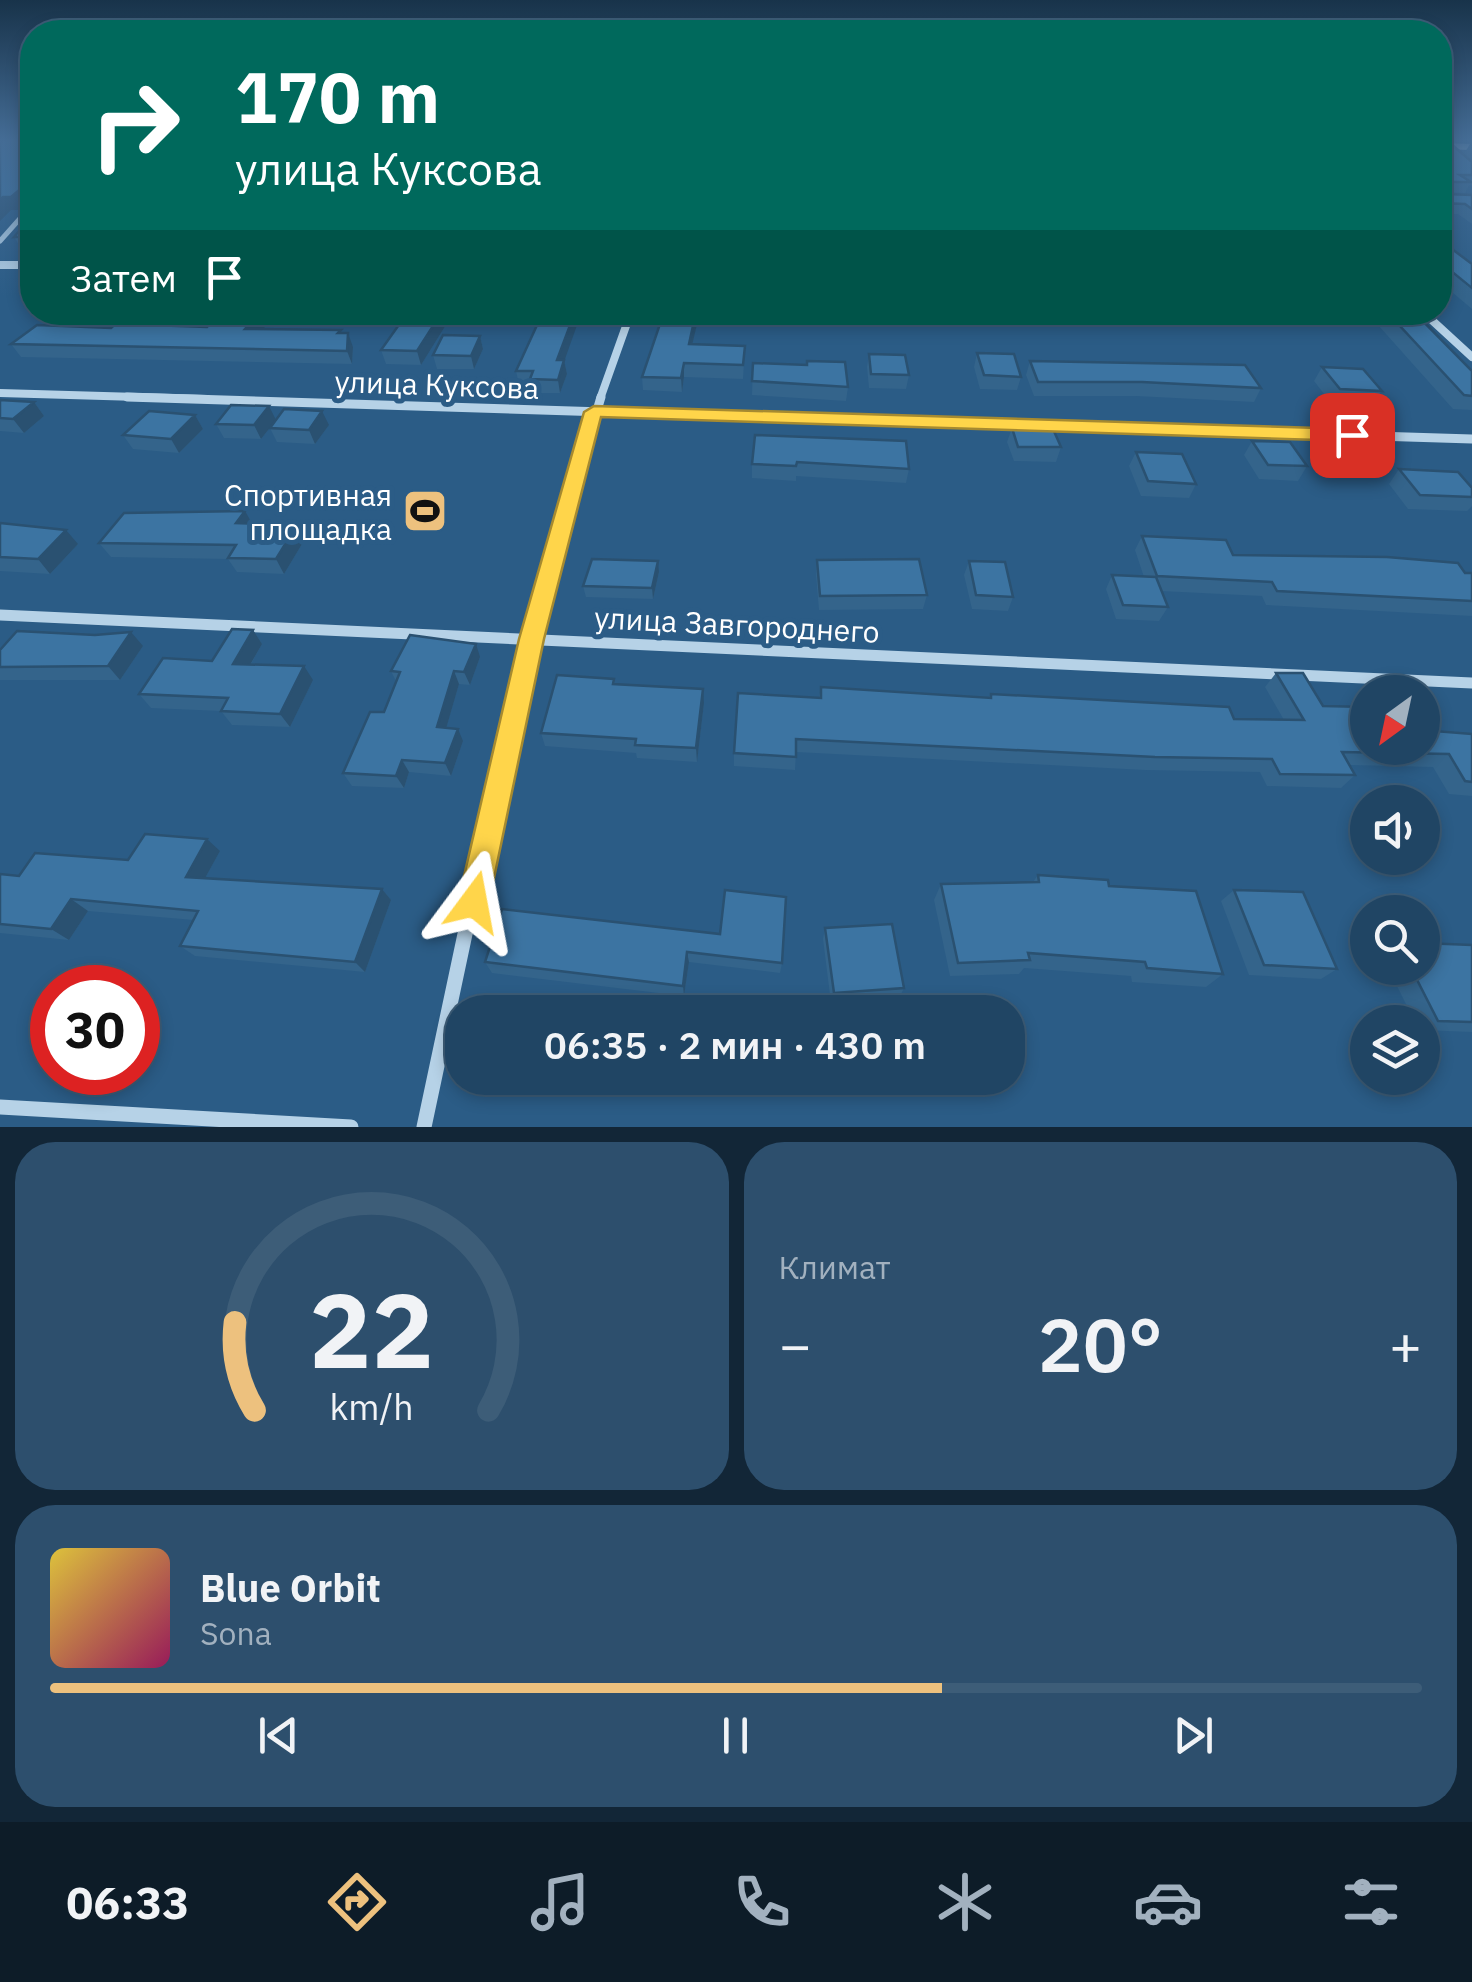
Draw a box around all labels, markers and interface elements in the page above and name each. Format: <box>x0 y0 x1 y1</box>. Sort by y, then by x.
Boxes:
text: 170 m <box>235 51 440 142</box>
icon: right <box>70 60 200 190</box>
text: улица Куксова <box>235 139 542 197</box>
icon: arrive <box>197 250 252 305</box>
text: Затем <box>70 253 177 302</box>
street label: улица Куксова <box>334 361 540 407</box>
pin <box>1310 393 1395 478</box>
icon: arrive <box>1325 408 1380 463</box>
place label: Спортивная площадка <box>224 475 392 548</box>
sports icon: Спортивная площадка <box>402 488 448 534</box>
street label: улица Завгороднего <box>593 597 881 651</box>
north arrow <box>1350 675 1440 765</box>
map controls <box>1350 675 1440 1095</box>
button: sound <box>1350 785 1440 875</box>
position arrow <box>422 850 526 954</box>
button: search <box>1350 895 1440 985</box>
speed limit sign: 30 <box>30 965 160 1095</box>
button: layers <box>1350 1005 1440 1095</box>
text: 06:35 · 2 мин · 430 m <box>544 1020 926 1069</box>
text: Климат <box>779 1246 891 1288</box>
text: 22 <box>309 1261 434 1397</box>
text: 20° <box>1038 1295 1163 1393</box>
text: − <box>779 1309 812 1380</box>
text: + <box>1389 1309 1422 1380</box>
text: km/h <box>330 1383 414 1430</box>
text: Blue Orbit <box>200 1563 381 1612</box>
text: Sona <box>200 1612 272 1654</box>
icon: previous <box>251 1708 306 1763</box>
icon: pause <box>708 1708 763 1763</box>
icon: next <box>1166 1708 1221 1763</box>
icon: directions <box>322 1867 392 1937</box>
icon: music <box>525 1867 595 1937</box>
icon: phone <box>727 1867 797 1937</box>
icon: climate <box>930 1867 1000 1937</box>
icon: car <box>1133 1867 1203 1937</box>
icon: filters <box>1336 1867 1406 1937</box>
text: 06:33 <box>66 1873 189 1931</box>

